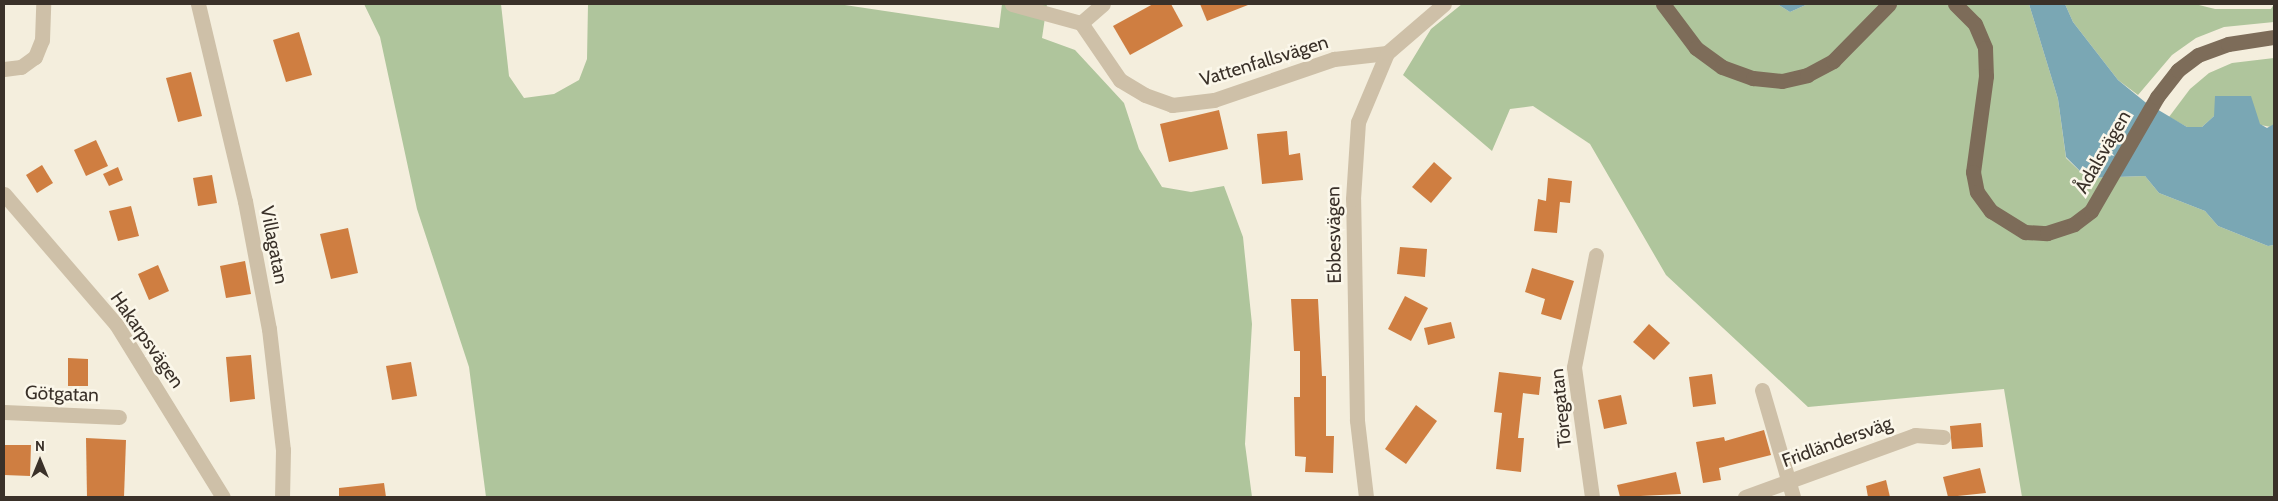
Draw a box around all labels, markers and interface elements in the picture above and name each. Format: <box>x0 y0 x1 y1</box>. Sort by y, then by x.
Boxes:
street label: Vattenfallsvägen <box>1197 31 1331 91</box>
street label: Ådalsvägen <box>2070 107 2136 197</box>
street label: Ebbesvägen <box>1322 186 1346 284</box>
street label: Villagatan <box>255 204 293 286</box>
street label: Hakarpsvägen <box>105 287 189 393</box>
street label: Töregatan <box>1546 367 1576 449</box>
street label: Götgatan <box>25 381 99 407</box>
street label: Fridländersväg <box>1779 411 1895 473</box>
north arrow <box>15 436 65 486</box>
text: N <box>35 437 45 455</box>

